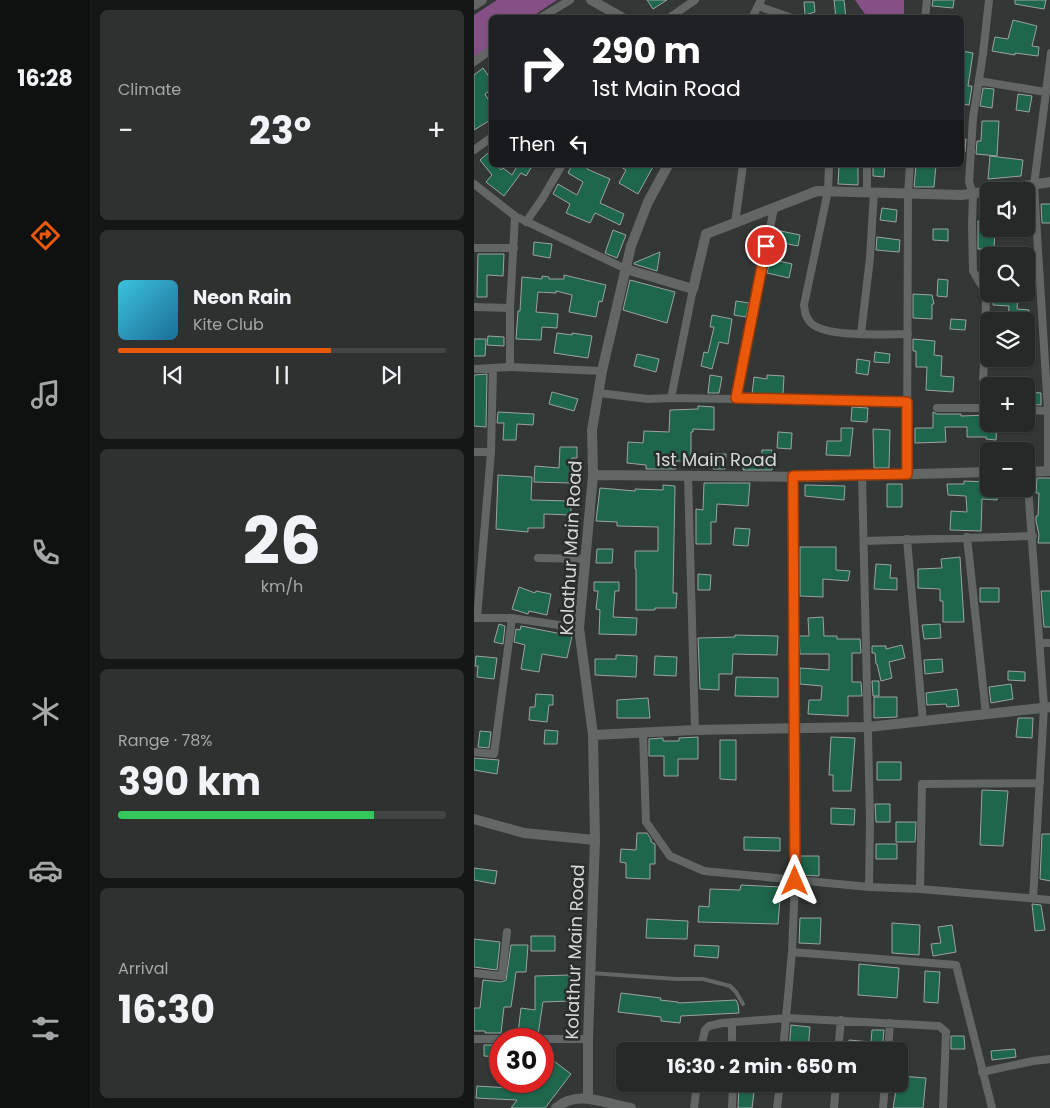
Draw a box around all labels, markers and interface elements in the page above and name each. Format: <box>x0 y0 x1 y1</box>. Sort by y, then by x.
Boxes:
text: 290 m <box>592 26 701 75</box>
icon: right <box>509 35 574 100</box>
text: 16:28 <box>17 63 73 94</box>
text: 1st Main Road <box>592 73 741 104</box>
text: Climate <box>118 78 181 101</box>
text: 23° <box>249 104 311 157</box>
text: − <box>118 111 133 150</box>
text: + <box>427 111 446 150</box>
icon: left <box>565 130 593 158</box>
text: Then <box>509 131 555 158</box>
map controls <box>980 182 1035 497</box>
button: sound <box>980 182 1035 237</box>
icon: directions <box>28 218 63 253</box>
pin <box>745 225 787 267</box>
icon: arrive <box>752 232 780 260</box>
button: search <box>980 247 1035 302</box>
text: Neon Rain <box>193 284 292 311</box>
button: layers <box>980 312 1035 367</box>
text: Kite Club <box>193 313 264 336</box>
icon: previous <box>159 361 187 389</box>
icon: pause <box>268 361 296 389</box>
icon: next <box>377 361 405 389</box>
icon: music <box>28 377 63 412</box>
button: + <box>980 377 1035 432</box>
button: − <box>980 442 1035 497</box>
street label: 1st Main Road <box>655 447 777 472</box>
street label: Kolathur Main Road <box>553 460 588 636</box>
text: 26 <box>243 496 321 587</box>
icon: phone <box>28 535 63 570</box>
text: km/h <box>261 575 303 598</box>
icon: climate <box>28 694 63 729</box>
text: Range · 78% <box>118 729 212 752</box>
text: 390 km <box>118 755 261 808</box>
icon: car <box>28 853 63 888</box>
position arrow <box>768 854 820 906</box>
street label: Kolathur Main Road <box>559 864 590 1040</box>
text: Arrival <box>118 957 168 980</box>
text: 16:30 <box>118 983 215 1036</box>
icon: filters <box>28 1011 63 1046</box>
speed limit sign: 30 <box>489 1028 554 1093</box>
text: 16:30 · 2 min · 650 m <box>667 1053 857 1080</box>

